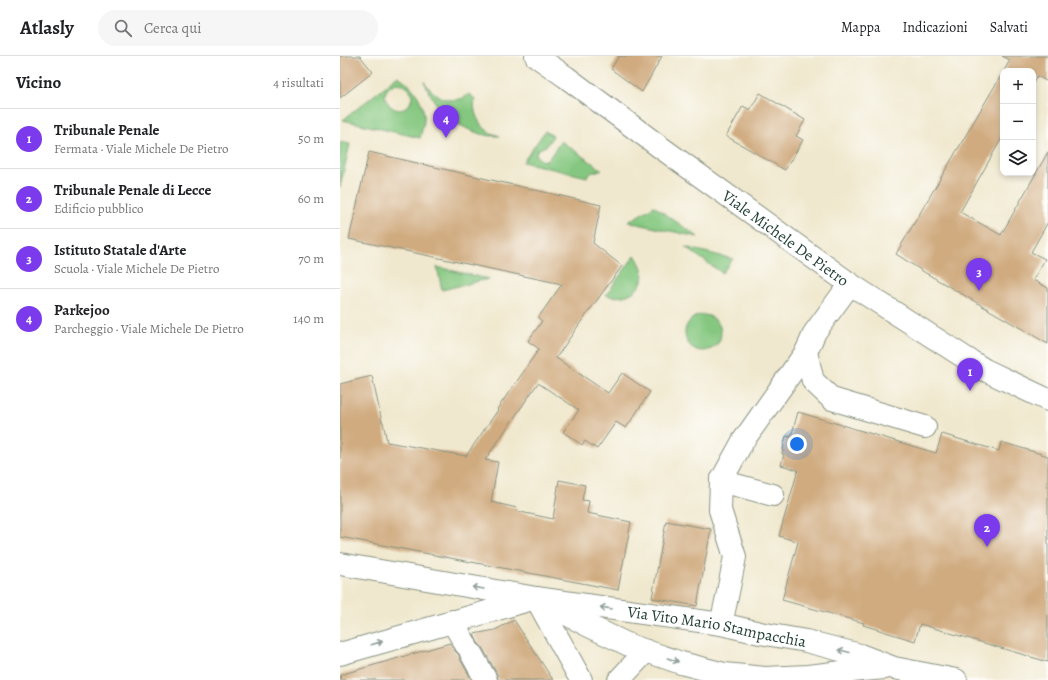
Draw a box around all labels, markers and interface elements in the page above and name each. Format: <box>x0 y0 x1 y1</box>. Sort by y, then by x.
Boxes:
search box <box>98 10 378 46</box>
text: Atlasly <box>20 15 74 41</box>
icon: search <box>112 17 134 39</box>
text: Cerca qui <box>144 18 202 38</box>
text: Mappa <box>841 18 880 37</box>
text: Indicazioni <box>902 18 968 37</box>
text: Salvati <box>990 18 1028 37</box>
map controls <box>1000 68 1036 176</box>
button: + <box>1000 68 1036 104</box>
text: Vicino <box>16 71 61 94</box>
text: 4 risultati <box>273 74 324 91</box>
button: − <box>1000 104 1036 140</box>
pin: 4 <box>433 105 459 138</box>
text: Tribunale Penale <box>54 120 160 140</box>
text: 1 <box>27 130 31 147</box>
text: 50 m <box>298 130 324 147</box>
text: Fermata · Viale Michele De Pietro <box>54 140 229 157</box>
button: layers <box>1000 140 1036 176</box>
text: Tribunale Penale di Lecce <box>54 180 211 200</box>
street label: Viale Michele De Pietro <box>717 185 853 292</box>
text: 2 <box>26 190 32 207</box>
text: 60 m <box>298 190 324 207</box>
text: Edificio pubblico <box>54 200 144 217</box>
text: Istituto Statale d'Arte <box>54 240 186 260</box>
text: 3 <box>26 250 32 267</box>
text: 70 m <box>298 250 324 267</box>
pin: 3 <box>966 258 992 291</box>
text: Scuola · Viale Michele De Pietro <box>54 260 219 277</box>
text: Parkejoo <box>54 300 110 320</box>
text: 4 <box>26 310 32 327</box>
text: 140 m <box>293 310 324 327</box>
text: Parcheggio · Viale Michele De Pietro <box>54 320 244 337</box>
pin: 1 <box>957 358 983 391</box>
your location <box>787 434 807 454</box>
pin: 2 <box>974 514 1000 547</box>
one-way arrow <box>471 584 484 592</box>
street label: Via Vito Mario Stampacchia <box>625 601 808 653</box>
one-way arrow <box>600 604 613 611</box>
one-way arrow <box>371 639 384 646</box>
one-way arrow <box>838 647 851 654</box>
one-way arrow <box>666 657 679 664</box>

